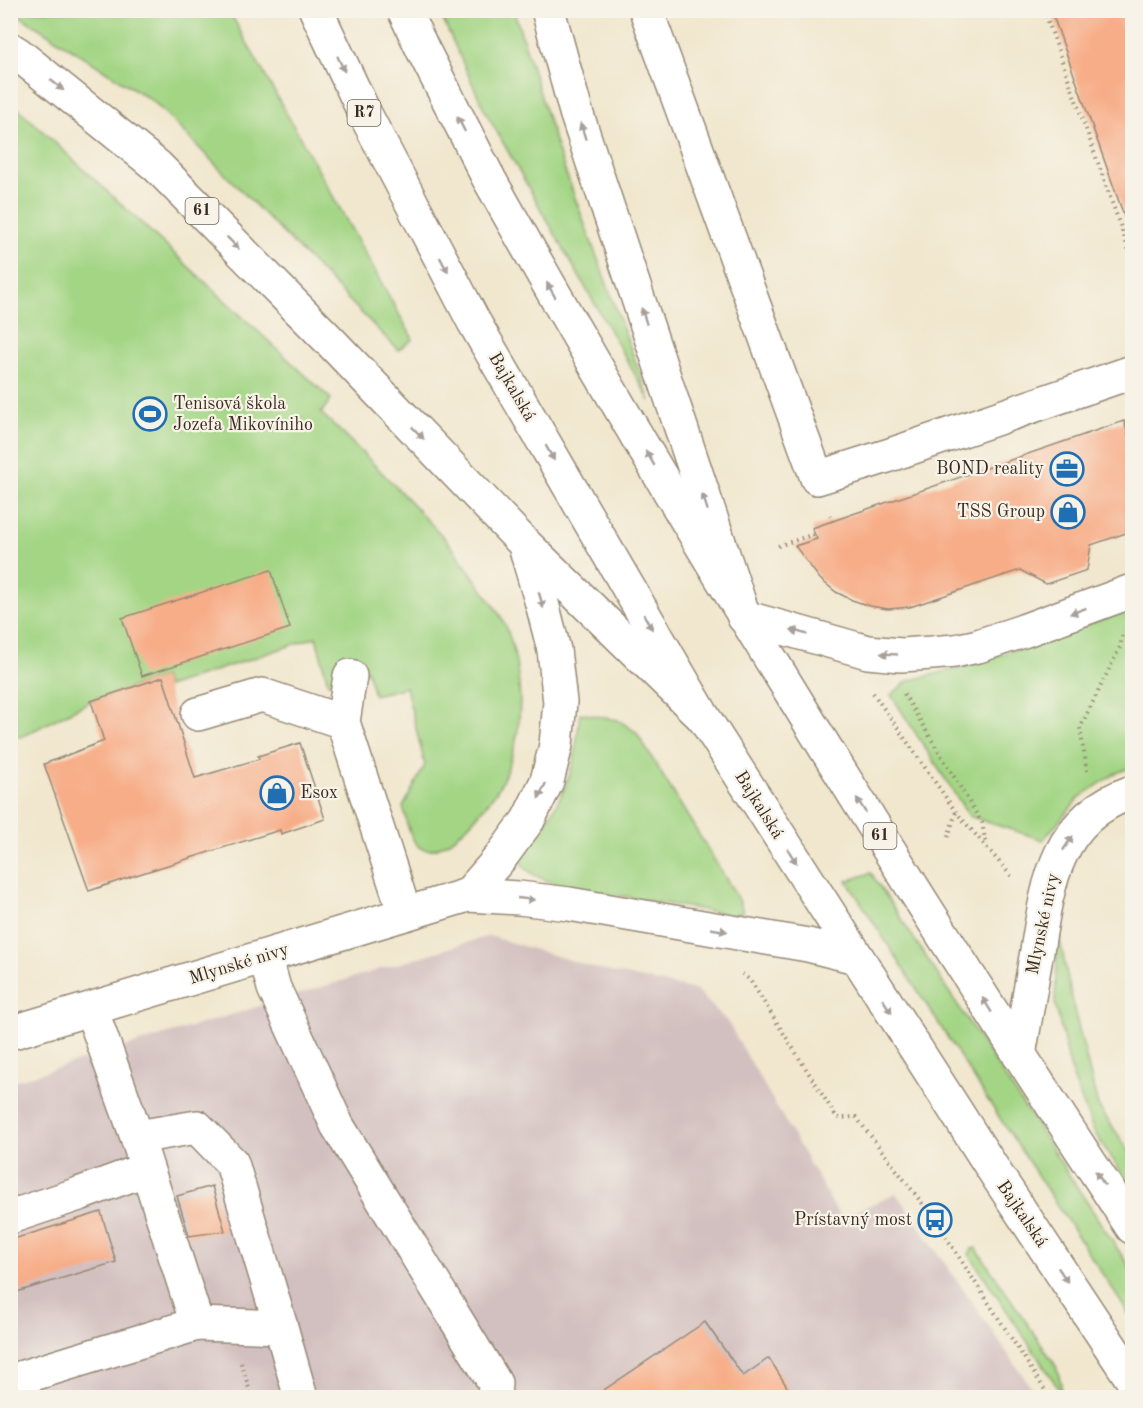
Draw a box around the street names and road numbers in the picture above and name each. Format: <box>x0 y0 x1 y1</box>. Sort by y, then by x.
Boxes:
road number: R7 <box>348 100 380 126</box>
road number: 61 <box>186 198 218 224</box>
street label: Bajkalská <box>485 349 539 425</box>
street label: Bajkalská <box>731 768 787 842</box>
road number: 61 <box>864 823 896 849</box>
street label: Mlynské nivy <box>1023 871 1063 976</box>
street label: Mlynské nivy <box>187 940 291 988</box>
street label: Bajkalská <box>993 1177 1051 1251</box>

